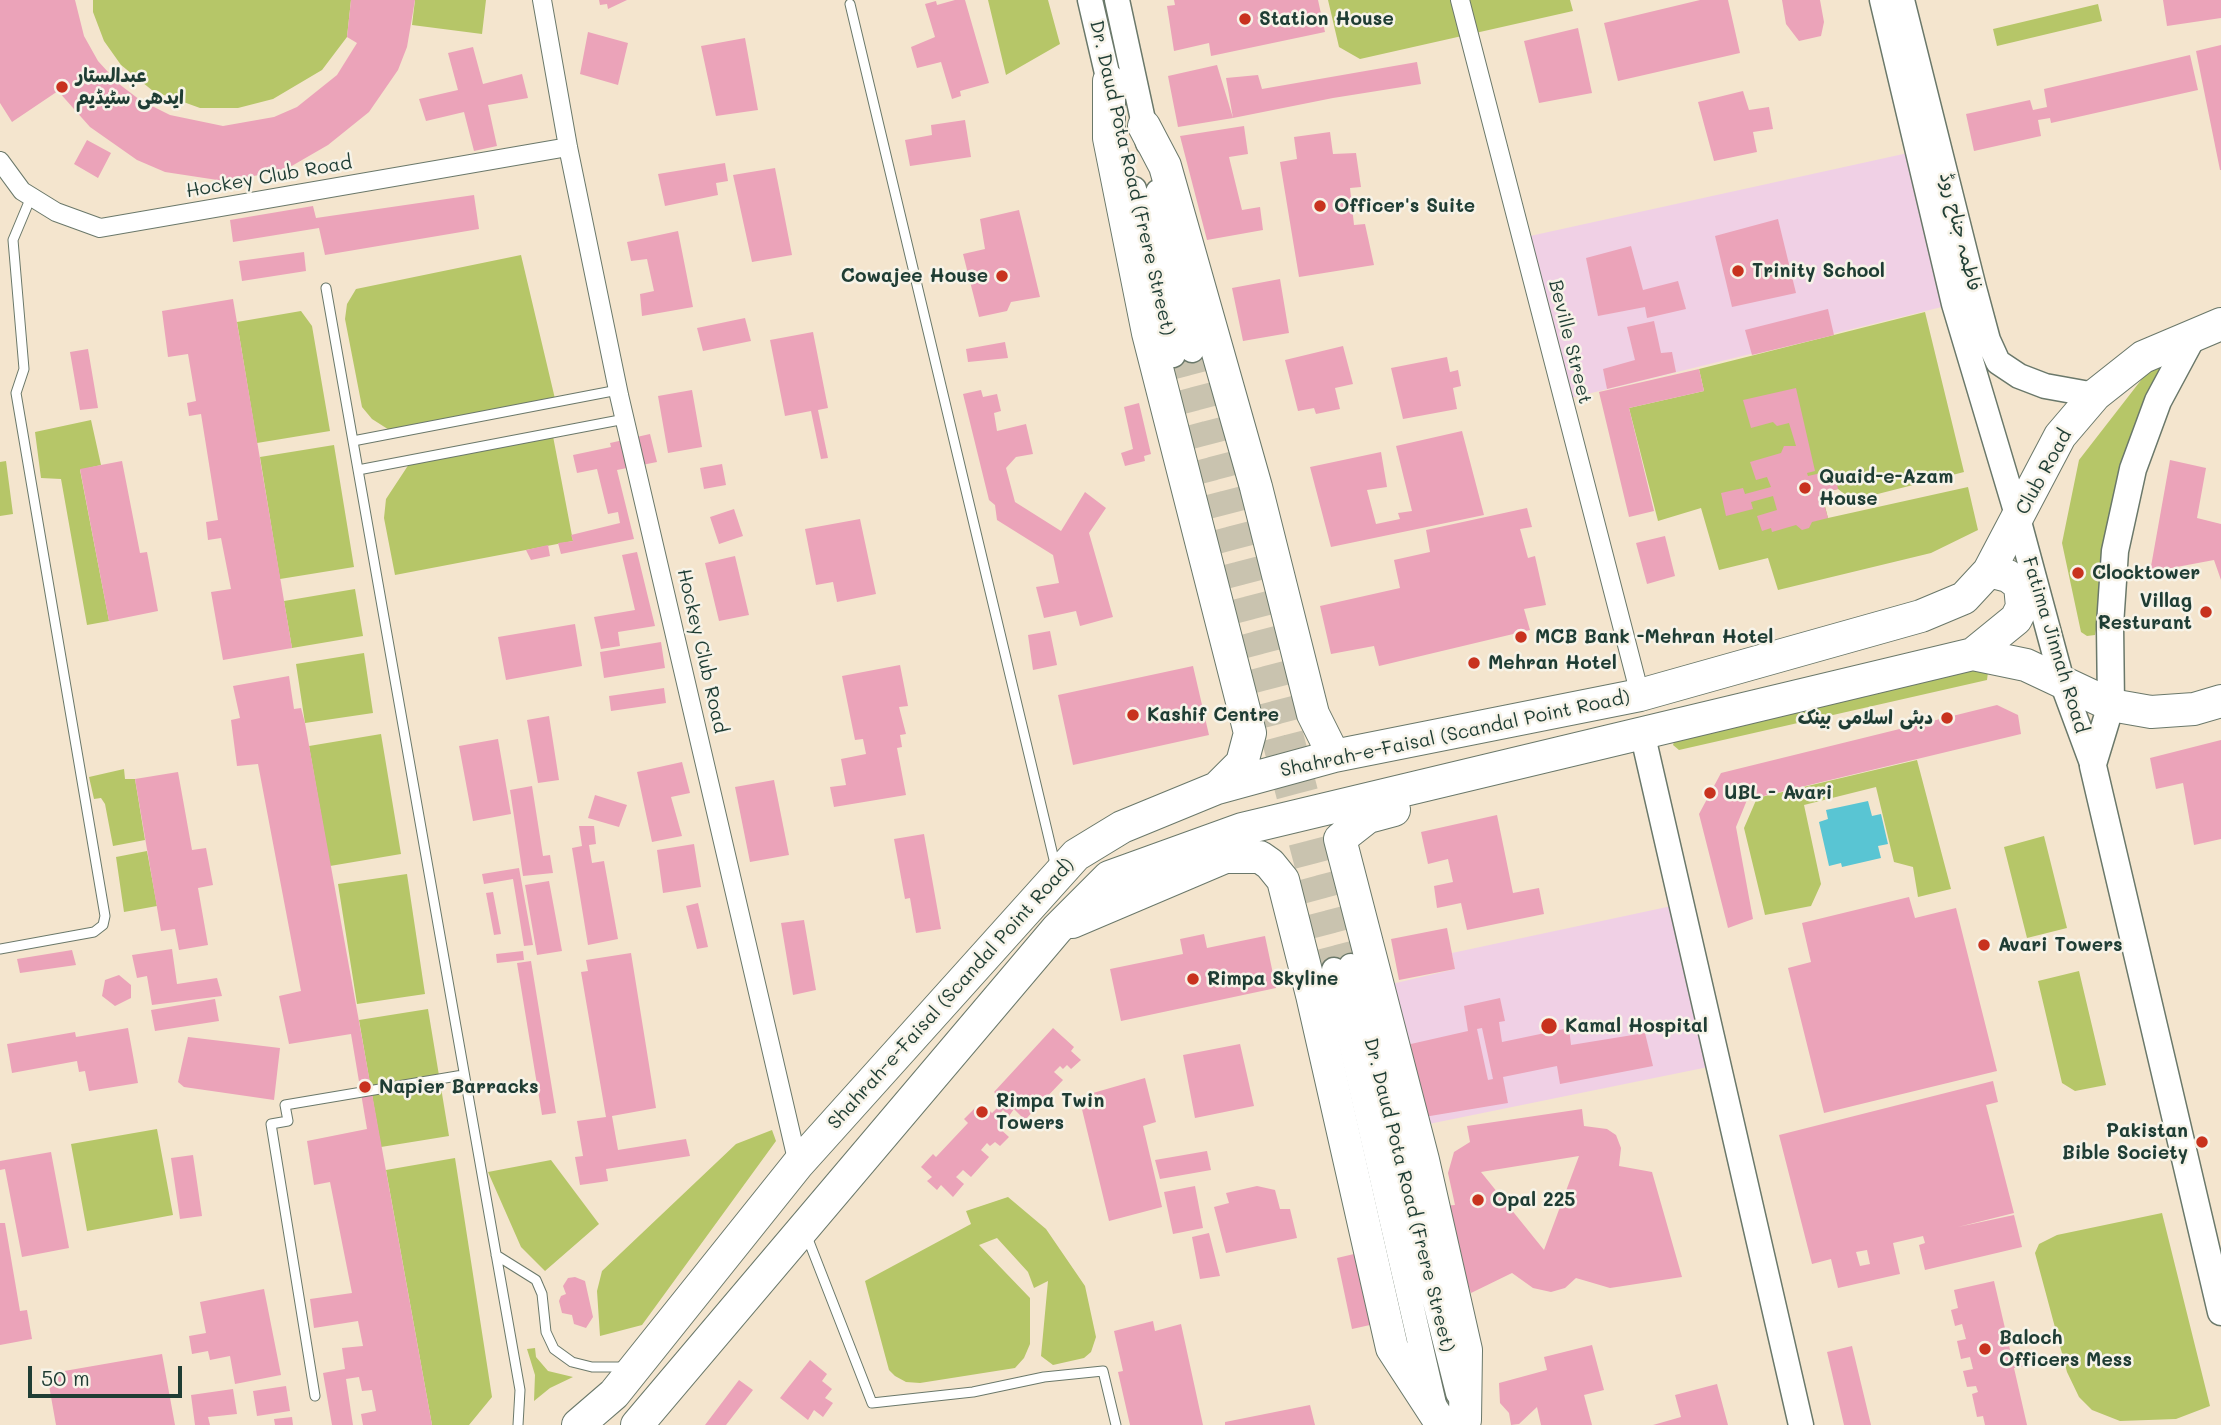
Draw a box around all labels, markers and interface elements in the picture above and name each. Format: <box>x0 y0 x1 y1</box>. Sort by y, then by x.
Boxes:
place label: Station House <box>1259 8 1394 30</box>
marker: Station House <box>1237 11 1253 27</box>
street label: Dr. Daud Pota Road (Frere Street) <box>1085 18 1179 338</box>
place label: عبدالستار ایدھی سٹیڈیم <box>76 65 184 109</box>
marker: عبدالستار ایدھی سٹیڈیم <box>54 79 70 95</box>
street label: Hockey Club Road <box>184 151 354 203</box>
street label: فاطمہ جناح روڈ <box>1934 170 1986 294</box>
place label: Officer's Suite <box>1334 195 1475 217</box>
marker: Officer's Suite <box>1312 198 1328 214</box>
place label: Trinity School <box>1752 260 1885 282</box>
marker: Trinity School <box>1730 263 1746 279</box>
place label: Cowajee House <box>841 265 988 287</box>
marker: Cowajee House <box>994 268 1010 284</box>
street label: Beville Street <box>1544 277 1596 407</box>
street label: Club Road <box>2011 425 2077 519</box>
place label: Quaid-e-Azam House <box>1819 466 1953 510</box>
marker: Quaid-e-Azam House <box>1797 480 1813 496</box>
street label: Fatima Jinnah Road <box>2017 554 2093 736</box>
place label: Clocktower <box>2092 562 2200 584</box>
marker: Clocktower <box>2070 565 2086 581</box>
street label: Hockey Club Road <box>672 567 732 735</box>
place label: Villag Resturant <box>2098 590 2192 634</box>
marker: Villag Resturant <box>2198 604 2214 620</box>
place label: MCB Bank -Mehran Hotel <box>1535 626 1773 648</box>
marker: MCB Bank -Mehran Hotel <box>1513 629 1529 645</box>
place label: Mehran Hotel <box>1488 652 1617 674</box>
marker: Mehran Hotel <box>1466 655 1482 671</box>
street label: Shahrah-e-Faisal (Scandal Point Road) <box>1278 686 1632 782</box>
place label: Kashif Centre <box>1147 704 1279 726</box>
marker: Kashif Centre <box>1125 707 1141 723</box>
place label: دبئی اسلامی بینک <box>1798 707 1933 729</box>
marker: دبئی اسلامی بینک <box>1939 710 1955 726</box>
place label: UBL - Avari <box>1724 782 1833 804</box>
marker: UBL - Avari <box>1702 785 1718 801</box>
street label: Shahrah-e-Faisal (Scandal Point Road) <box>823 854 1079 1134</box>
place label: Avari Towers <box>1998 934 2123 956</box>
marker: Avari Towers <box>1976 937 1992 953</box>
place label: Rimpa Skyline <box>1207 968 1338 990</box>
marker: Rimpa Skyline <box>1185 971 1201 987</box>
place label: Kamal Hospital <box>1565 1015 1708 1037</box>
marker: Kamal Hospital <box>1539 1016 1559 1036</box>
street label: Dr. Daud Pota Road (Frere Street) <box>1359 1036 1459 1354</box>
place label: Napier Barracks <box>379 1076 539 1098</box>
marker: Napier Barracks <box>357 1079 373 1095</box>
place label: Rimpa Twin Towers <box>996 1090 1104 1134</box>
marker: Rimpa Twin Towers <box>974 1104 990 1120</box>
place label: Pakistan Bible Society <box>2062 1120 2188 1164</box>
marker: Pakistan Bible Society <box>2194 1134 2210 1150</box>
place label: Opal 225 <box>1492 1189 1575 1211</box>
marker: Opal 225 <box>1470 1192 1486 1208</box>
place label: Baloch Officers Mess <box>1999 1327 2132 1371</box>
marker: Baloch Officers Mess <box>1977 1341 1993 1357</box>
scale bar <box>32 1352 186 1396</box>
text: 50 m <box>41 1364 90 1391</box>

